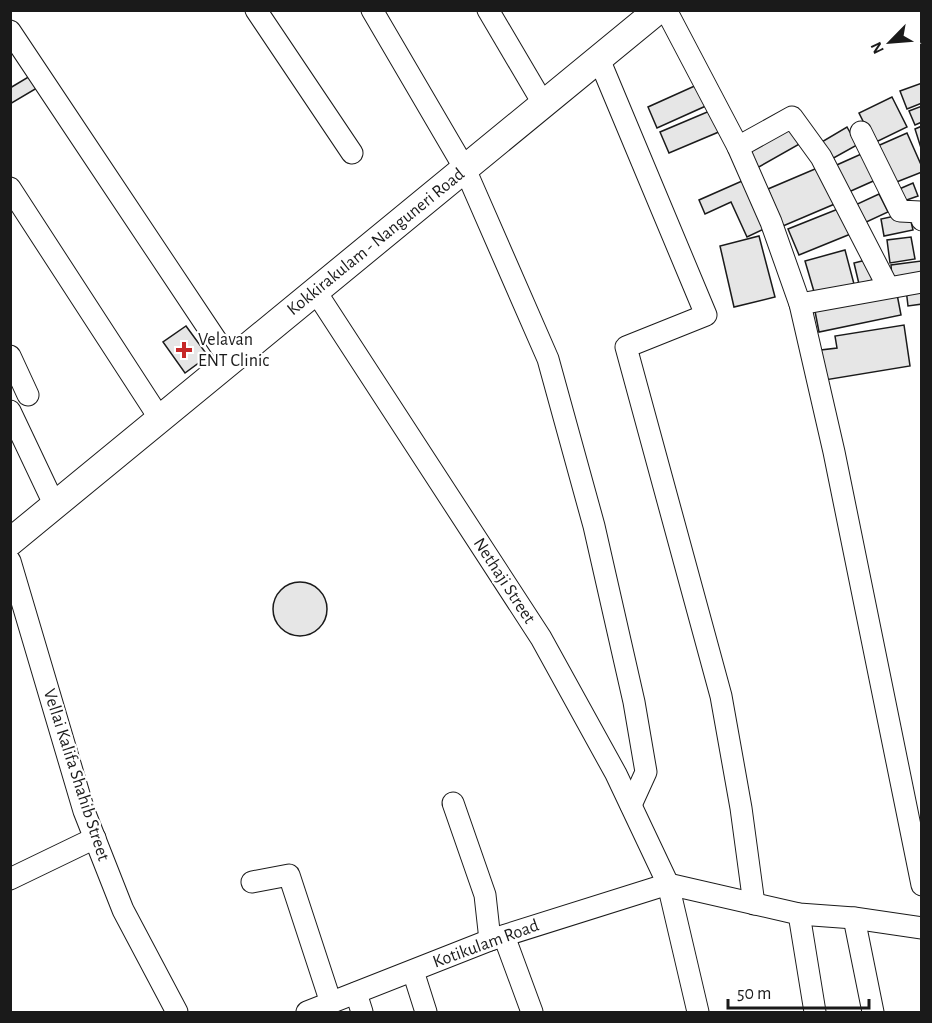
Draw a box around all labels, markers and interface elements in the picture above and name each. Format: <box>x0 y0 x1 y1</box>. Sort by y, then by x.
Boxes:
north arrow <box>860 12 920 72</box>
text: N <box>868 39 887 56</box>
street label: Kokkirakulam - Nanguneri Road <box>284 165 468 319</box>
place label: Velavan ENT Clinic <box>198 331 269 370</box>
marker: Velavan ENT Clinic <box>175 341 193 359</box>
street label: Nethaji Street <box>470 535 538 627</box>
street label: Vellai Kalifa Shahib Street <box>40 687 112 864</box>
street label: Kotikulam Road <box>431 916 541 972</box>
scale bar <box>728 972 869 1010</box>
text: 50 m <box>737 985 771 1003</box>

